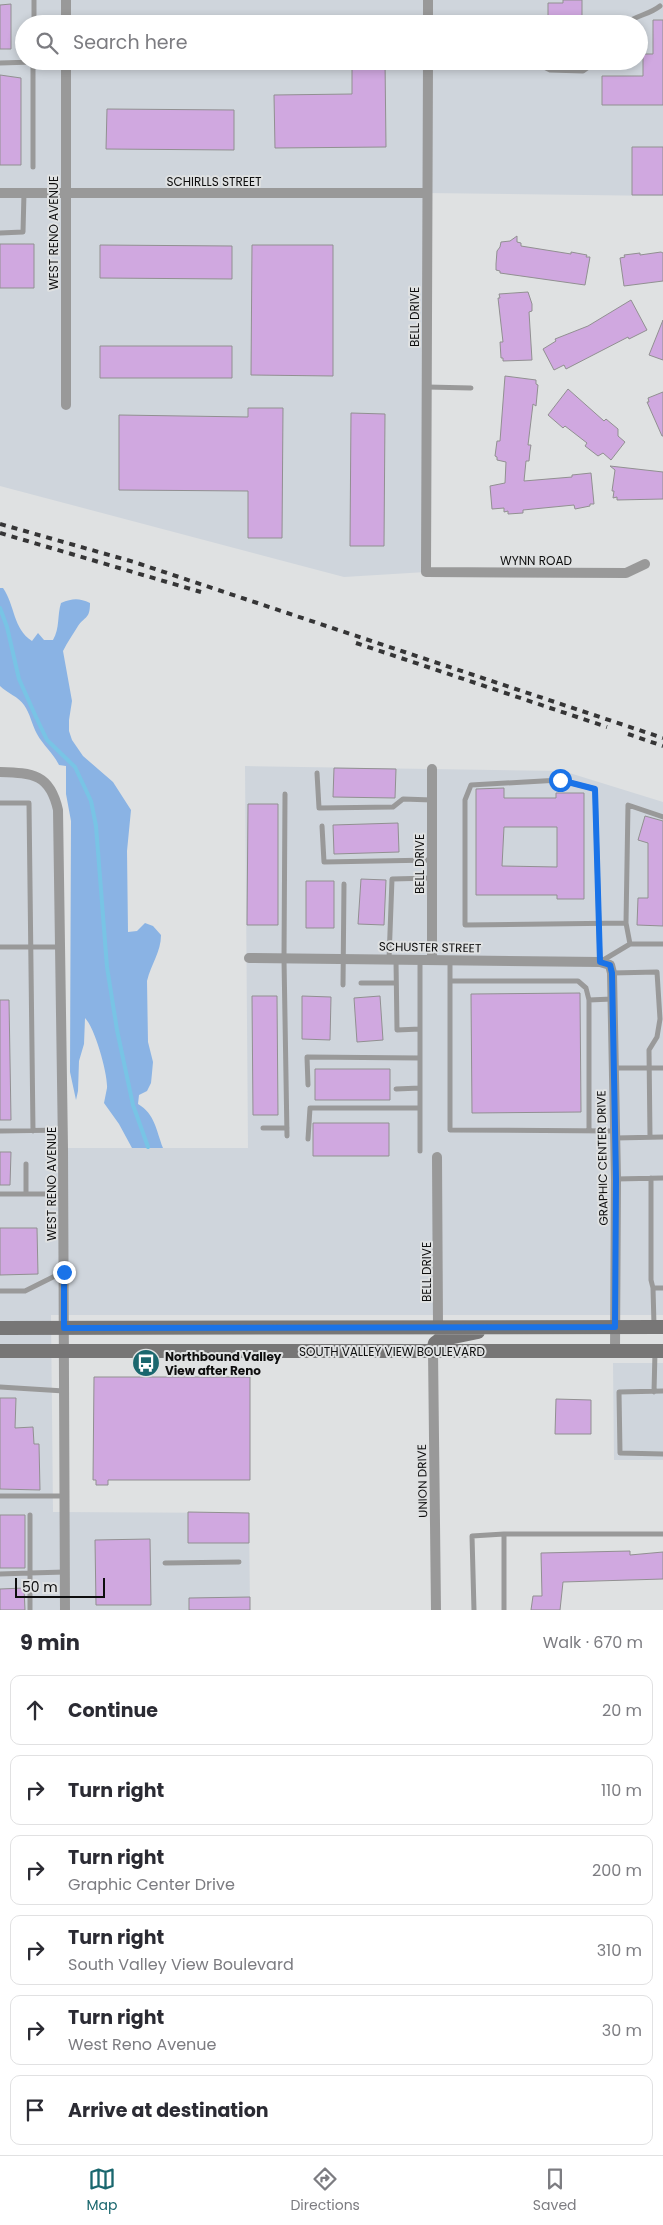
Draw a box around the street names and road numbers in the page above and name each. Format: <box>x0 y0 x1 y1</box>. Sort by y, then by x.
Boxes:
street label: SCHIRLLS STREET <box>166 173 262 190</box>
street label: WEST RENO AVENUE <box>45 176 62 290</box>
street label: BELL DRIVE <box>406 287 423 347</box>
street label: WYNN ROAD <box>500 552 572 569</box>
street label: BELL DRIVE <box>411 834 428 894</box>
street label: SCHUSTER STREET <box>379 938 482 956</box>
street label: GRAPHIC CENTER DRIVE <box>592 1090 612 1226</box>
street label: WEST RENO AVENUE <box>43 1127 60 1241</box>
street label: BELL DRIVE <box>418 1242 435 1302</box>
street label: SOUTH VALLEY VIEW BOULEVARD <box>299 1343 485 1360</box>
street label: UNION DRIVE <box>413 1444 431 1518</box>

